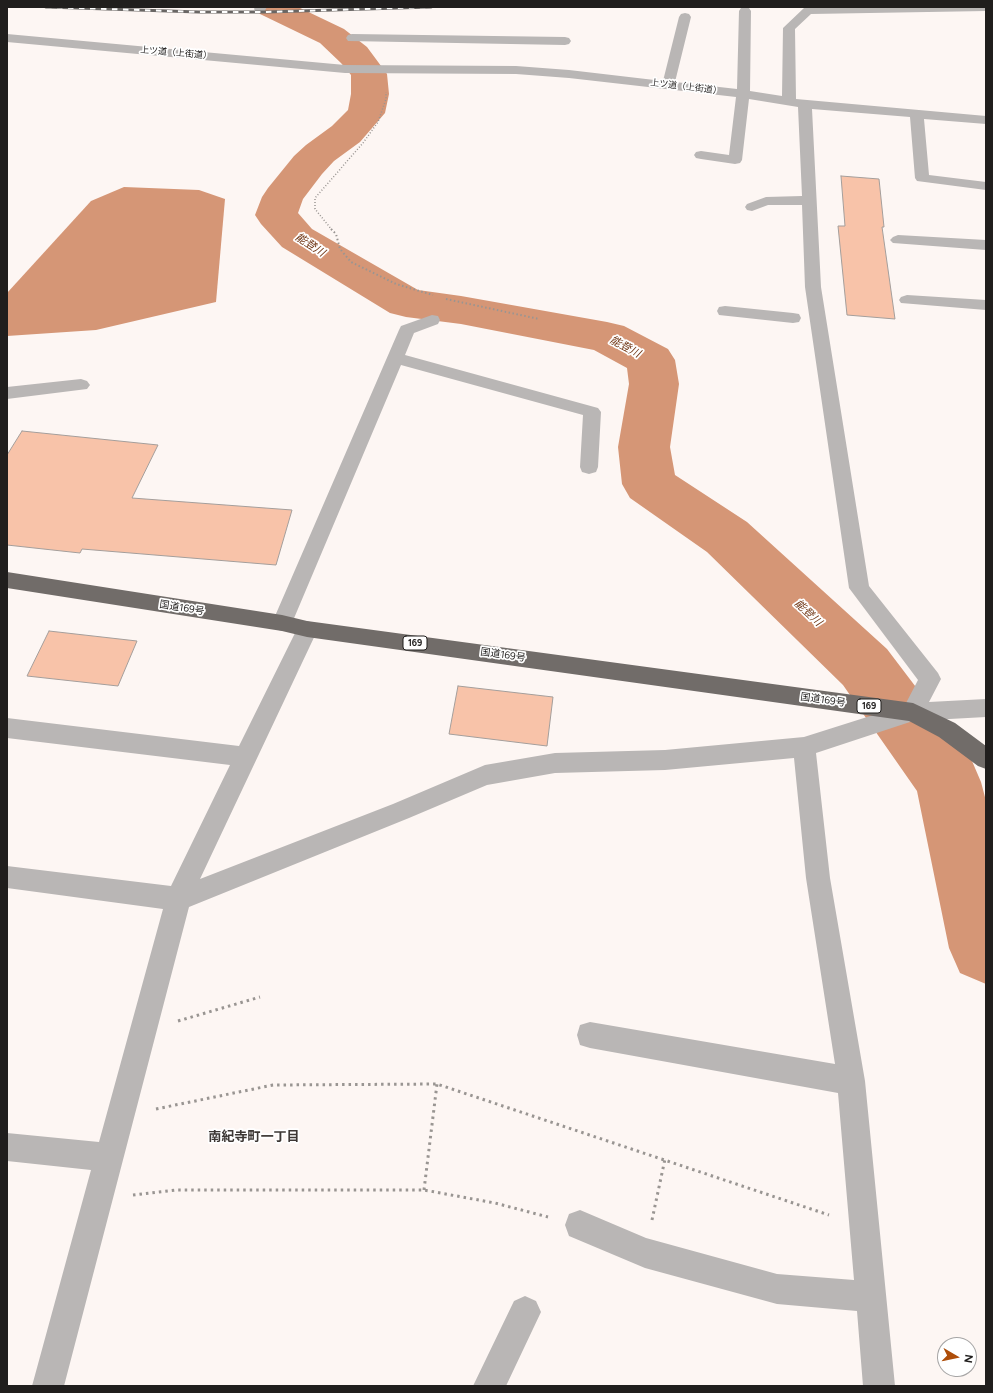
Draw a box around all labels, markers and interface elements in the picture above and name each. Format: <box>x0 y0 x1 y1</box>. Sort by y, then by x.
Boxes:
street label: 上ツ道（上街道） <box>140 44 212 62</box>
street label: 上ツ道（上街道） <box>650 77 722 97</box>
water label: 能登川 <box>293 230 327 260</box>
water label: 能登川 <box>607 333 643 361</box>
water label: 能登川 <box>791 597 825 629</box>
street label: 国道169号 <box>159 599 205 617</box>
road number: 169 <box>403 636 427 650</box>
street label: 国道169号 <box>480 646 526 664</box>
street label: 国道169号 <box>800 691 846 709</box>
road number: 169 <box>857 699 881 713</box>
district label: 南紀寺町一丁目 <box>209 1129 299 1145</box>
north arrow <box>937 1337 977 1377</box>
text: N <box>961 1354 975 1364</box>

